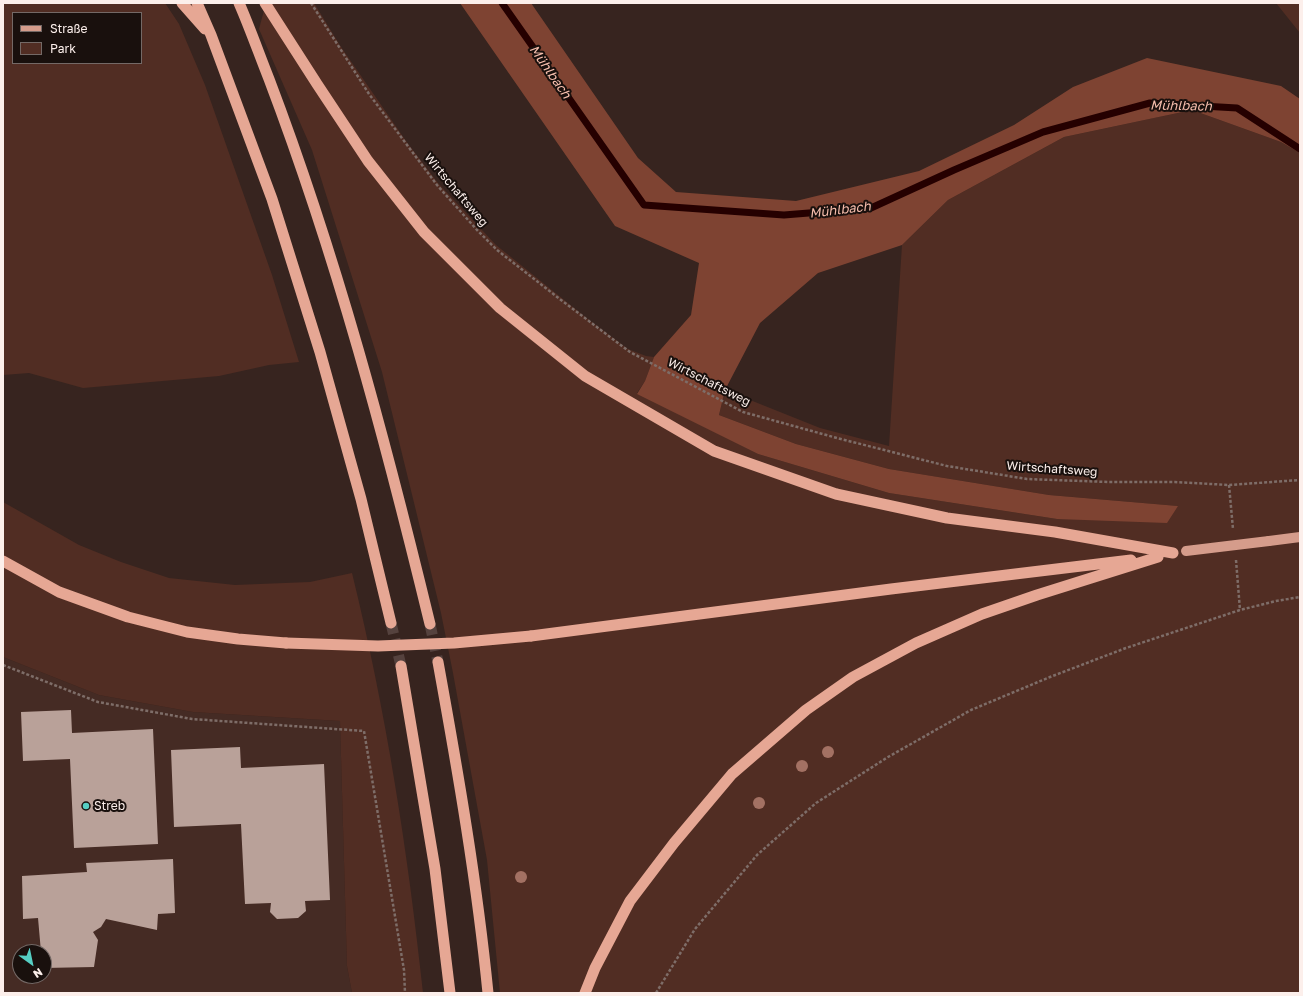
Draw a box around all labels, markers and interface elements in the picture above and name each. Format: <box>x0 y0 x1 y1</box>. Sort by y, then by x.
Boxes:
legend <box>12 12 142 64</box>
text: Straße <box>50 21 88 36</box>
text: Park <box>50 41 76 56</box>
water label: Mühlbach <box>526 42 574 102</box>
water label: Mühlbach <box>1150 98 1212 114</box>
street label: Wirtschaftsweg <box>421 150 491 230</box>
water label: Mühlbach <box>808 199 872 221</box>
street label: Wirtschaftsweg <box>665 355 753 409</box>
street label: Wirtschaftsweg <box>1006 459 1098 479</box>
place label: Streb <box>94 799 125 813</box>
marker: Streb <box>81 801 91 811</box>
north arrow <box>12 944 52 984</box>
text: N <box>31 966 45 981</box>

